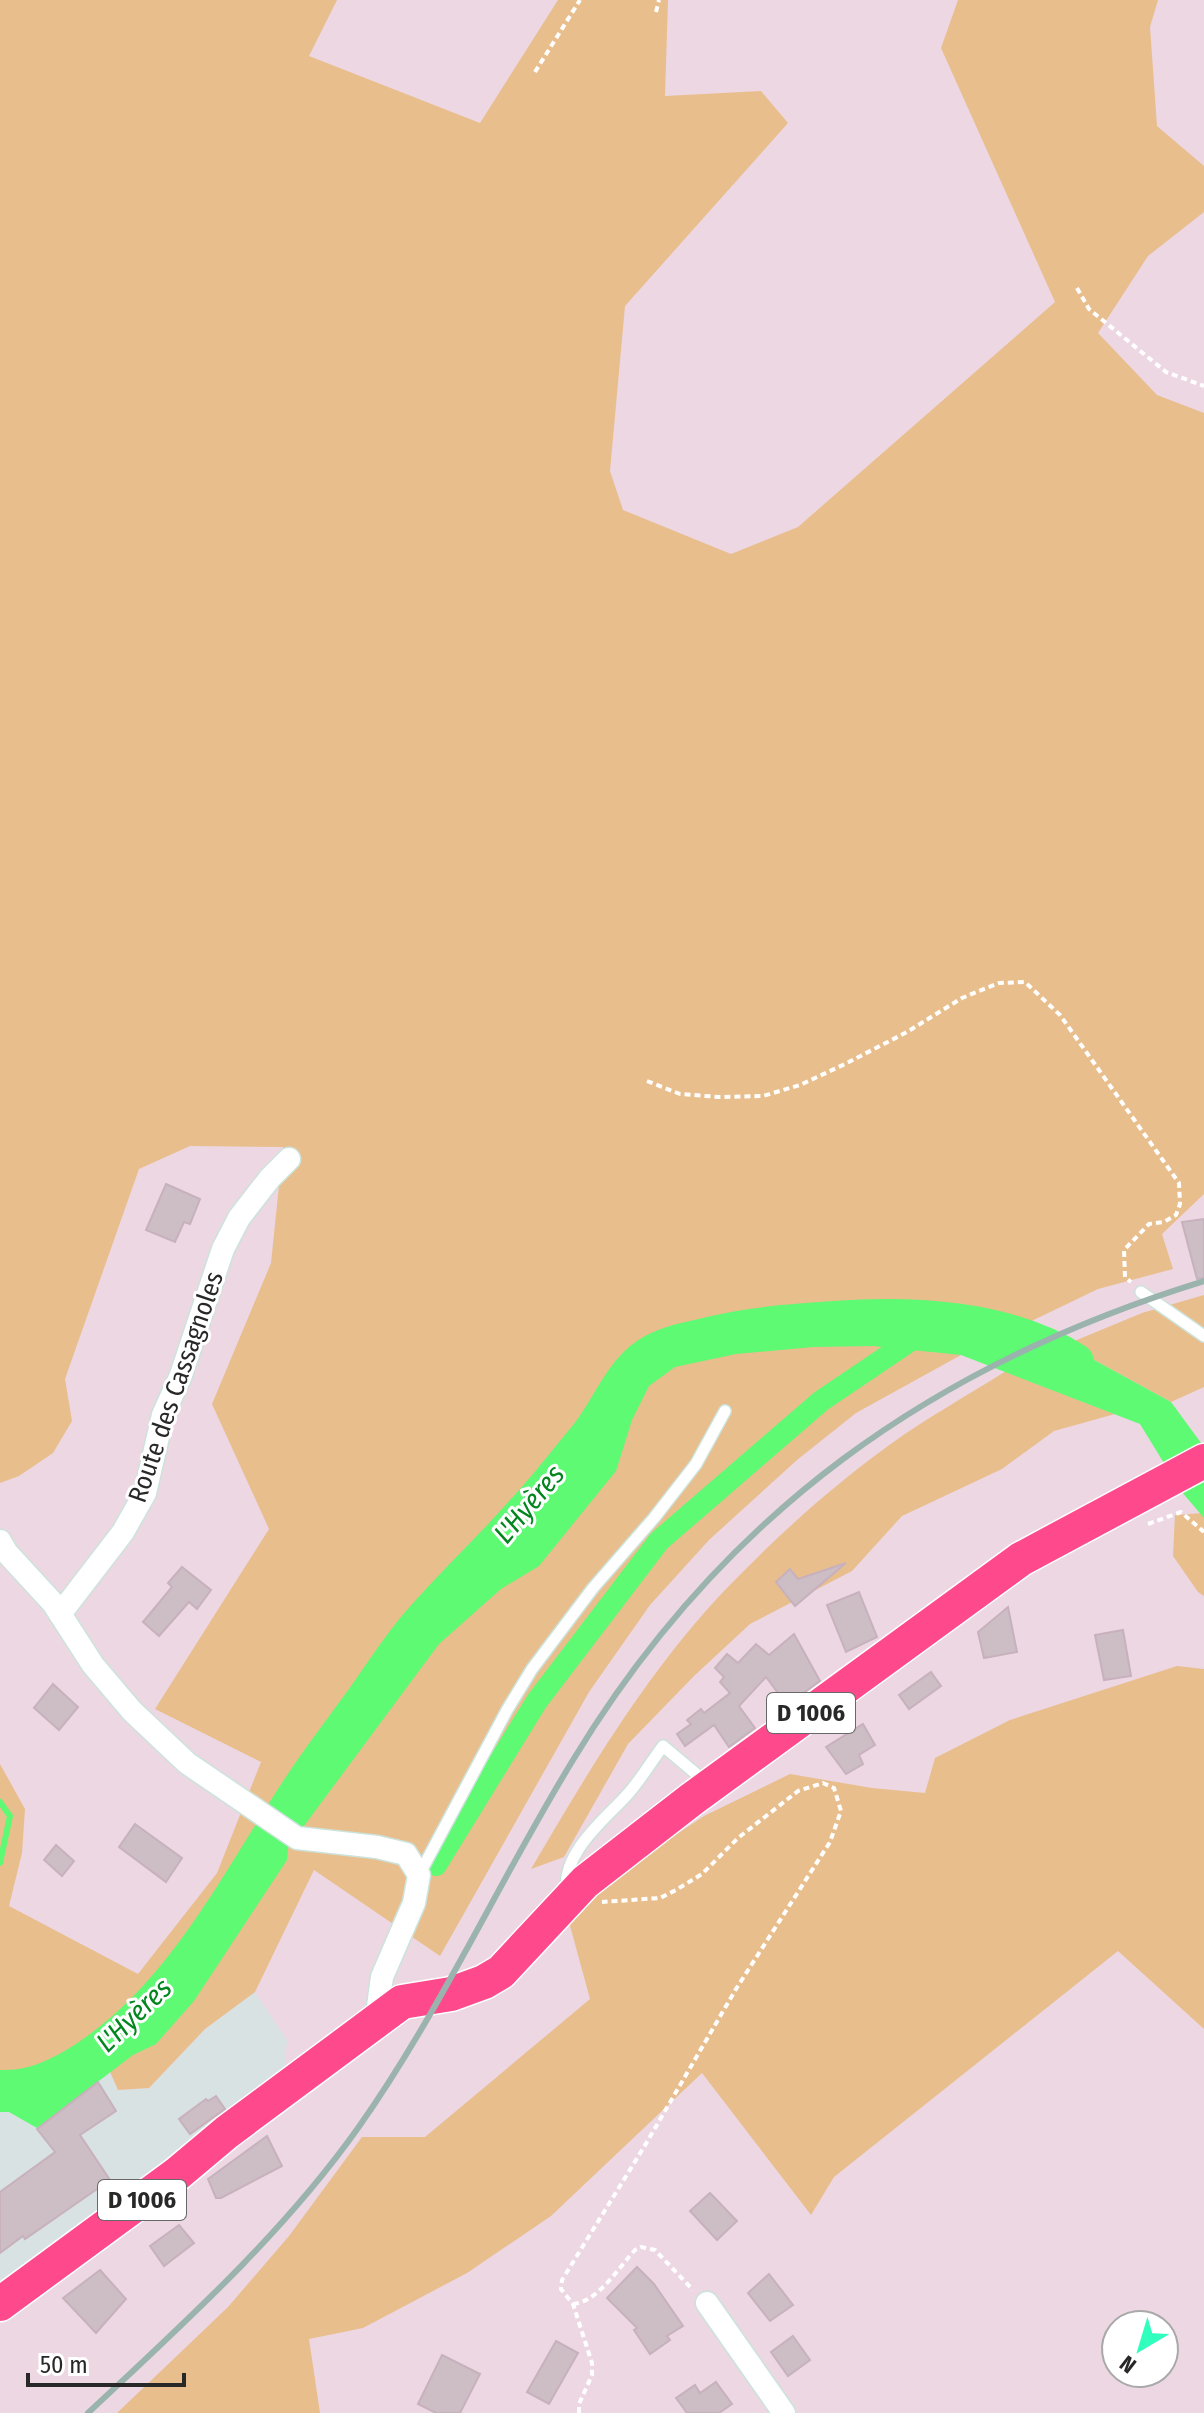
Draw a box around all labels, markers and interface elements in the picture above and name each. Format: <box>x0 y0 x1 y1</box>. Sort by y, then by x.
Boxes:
street label: Route des Cassagnoles <box>122 1267 230 1507</box>
water label: L'Hyères <box>487 1458 571 1550</box>
road number: D 1006 <box>767 1693 855 1733</box>
water label: L'Hyères <box>90 1971 179 2059</box>
road number: D 1006 <box>98 2180 186 2220</box>
north arrow <box>1100 2309 1180 2389</box>
scale bar <box>28 2337 184 2387</box>
text: N <box>1114 2350 1142 2379</box>
text: 50 m <box>40 2351 88 2379</box>

